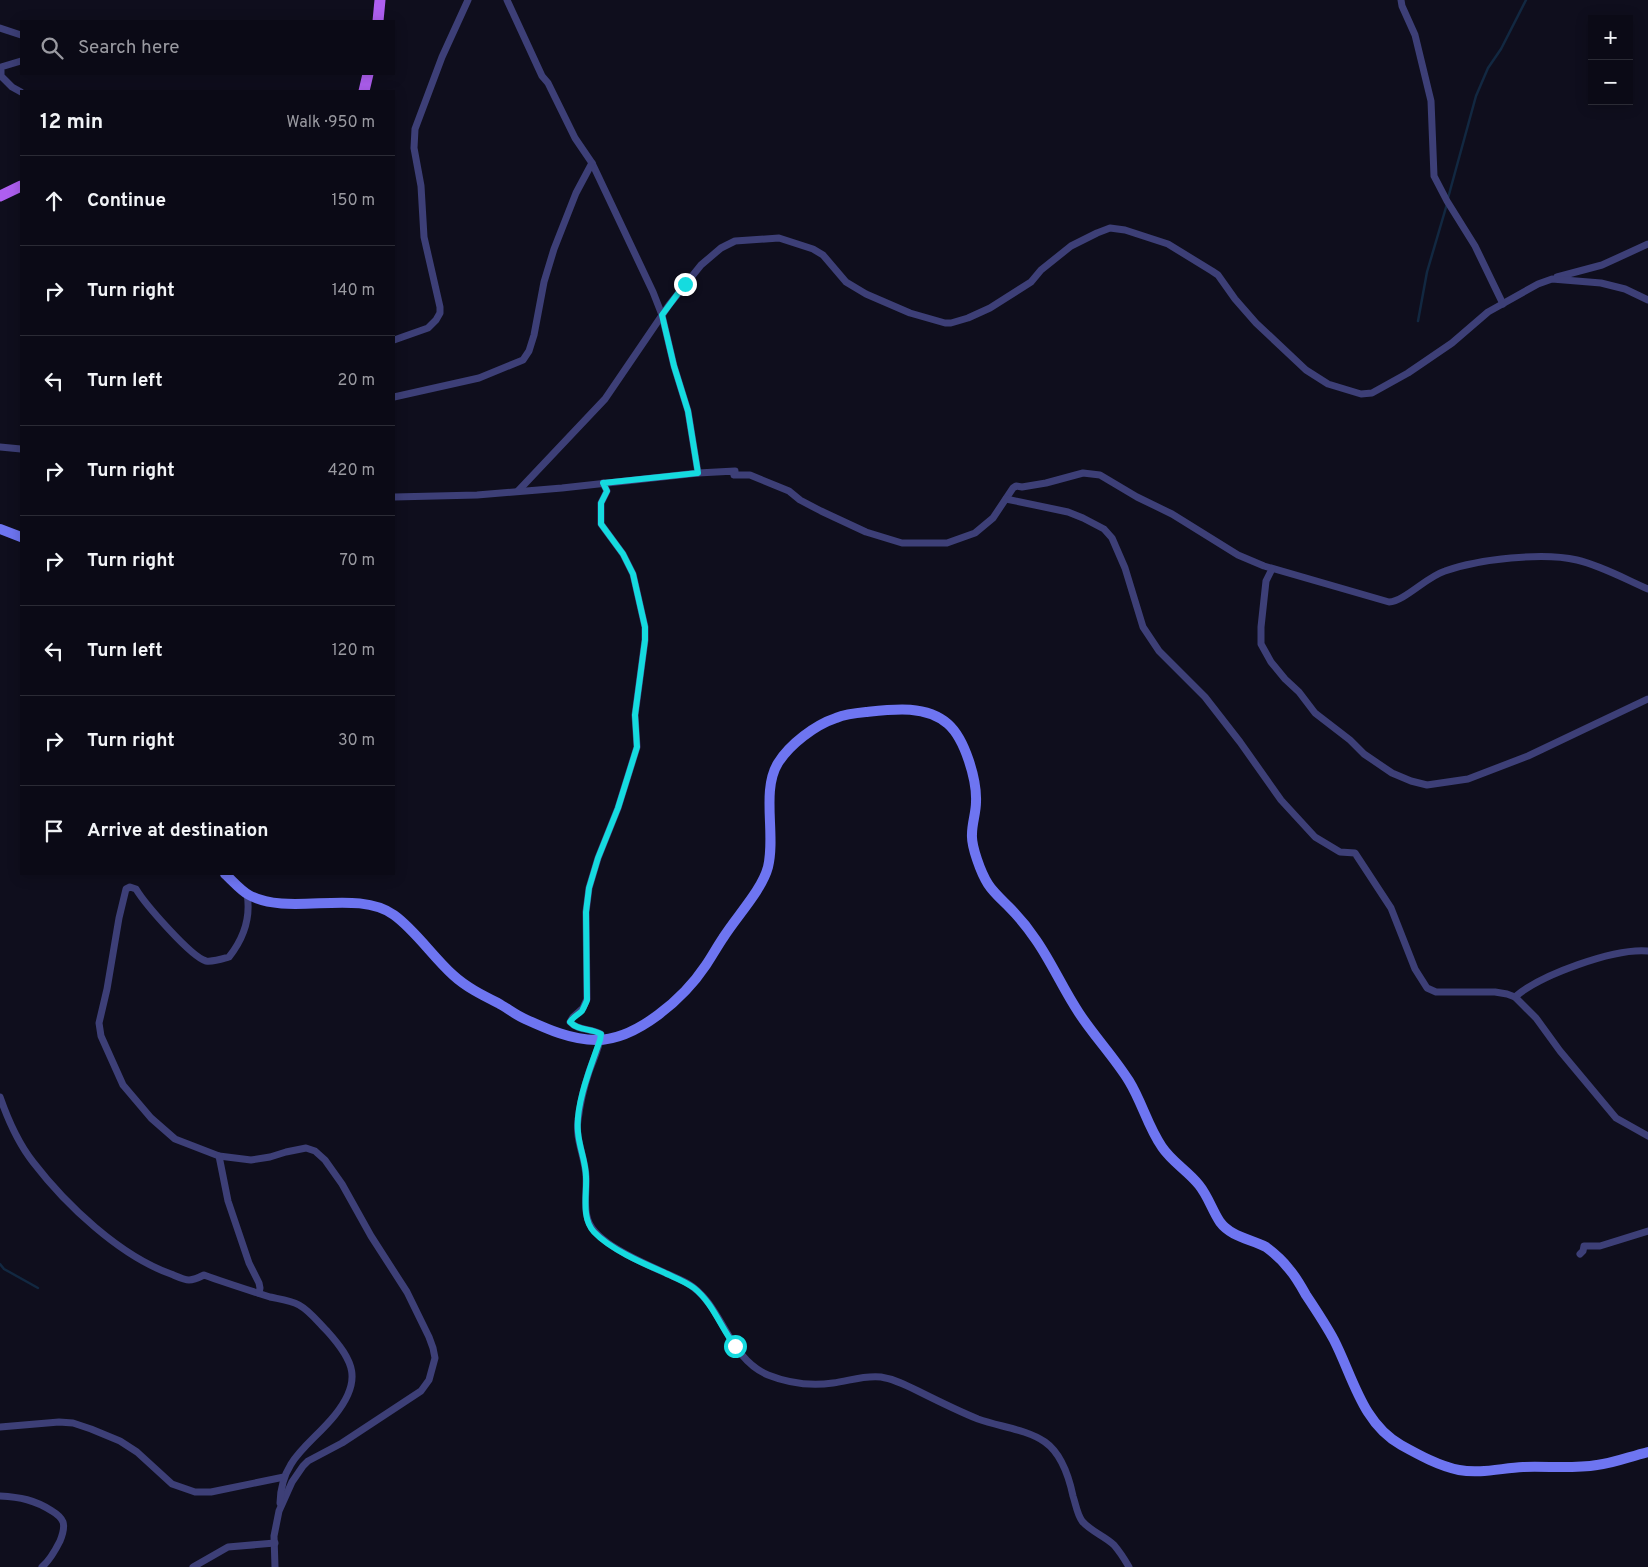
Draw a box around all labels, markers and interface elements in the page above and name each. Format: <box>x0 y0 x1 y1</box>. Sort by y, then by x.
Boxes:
map controls <box>1588 15 1633 105</box>
button: + <box>1588 15 1633 60</box>
search box <box>20 20 395 75</box>
icon: search <box>38 34 66 62</box>
text: Search here <box>78 36 180 60</box>
button: − <box>1588 60 1633 105</box>
text: 12 min <box>40 109 103 136</box>
text: Walk · 950 m <box>286 113 375 133</box>
icon: ahead <box>40 187 68 215</box>
text: Continue <box>87 189 166 213</box>
text: 150 m <box>332 191 375 211</box>
route end <box>674 273 697 296</box>
icon: right <box>40 277 68 305</box>
text: Turn right <box>87 279 175 303</box>
text: 140 m <box>332 281 375 301</box>
icon: left <box>40 367 68 395</box>
text: Turn left <box>87 369 163 393</box>
text: 20 m <box>338 371 375 391</box>
icon: right <box>40 457 68 485</box>
text: Turn right <box>87 459 175 483</box>
text: 420 m <box>328 461 375 481</box>
icon: right <box>40 547 68 575</box>
text: Turn right <box>87 549 175 573</box>
text: 70 m <box>340 551 375 571</box>
icon: left <box>40 637 68 665</box>
text: Turn left <box>87 639 163 663</box>
text: 120 m <box>332 641 375 661</box>
icon: right <box>40 727 68 755</box>
text: Turn right <box>87 729 175 753</box>
text: 30 m <box>338 731 375 751</box>
icon: arrive <box>40 817 68 845</box>
text: Arrive at destination <box>87 819 268 843</box>
route start <box>724 1335 747 1358</box>

